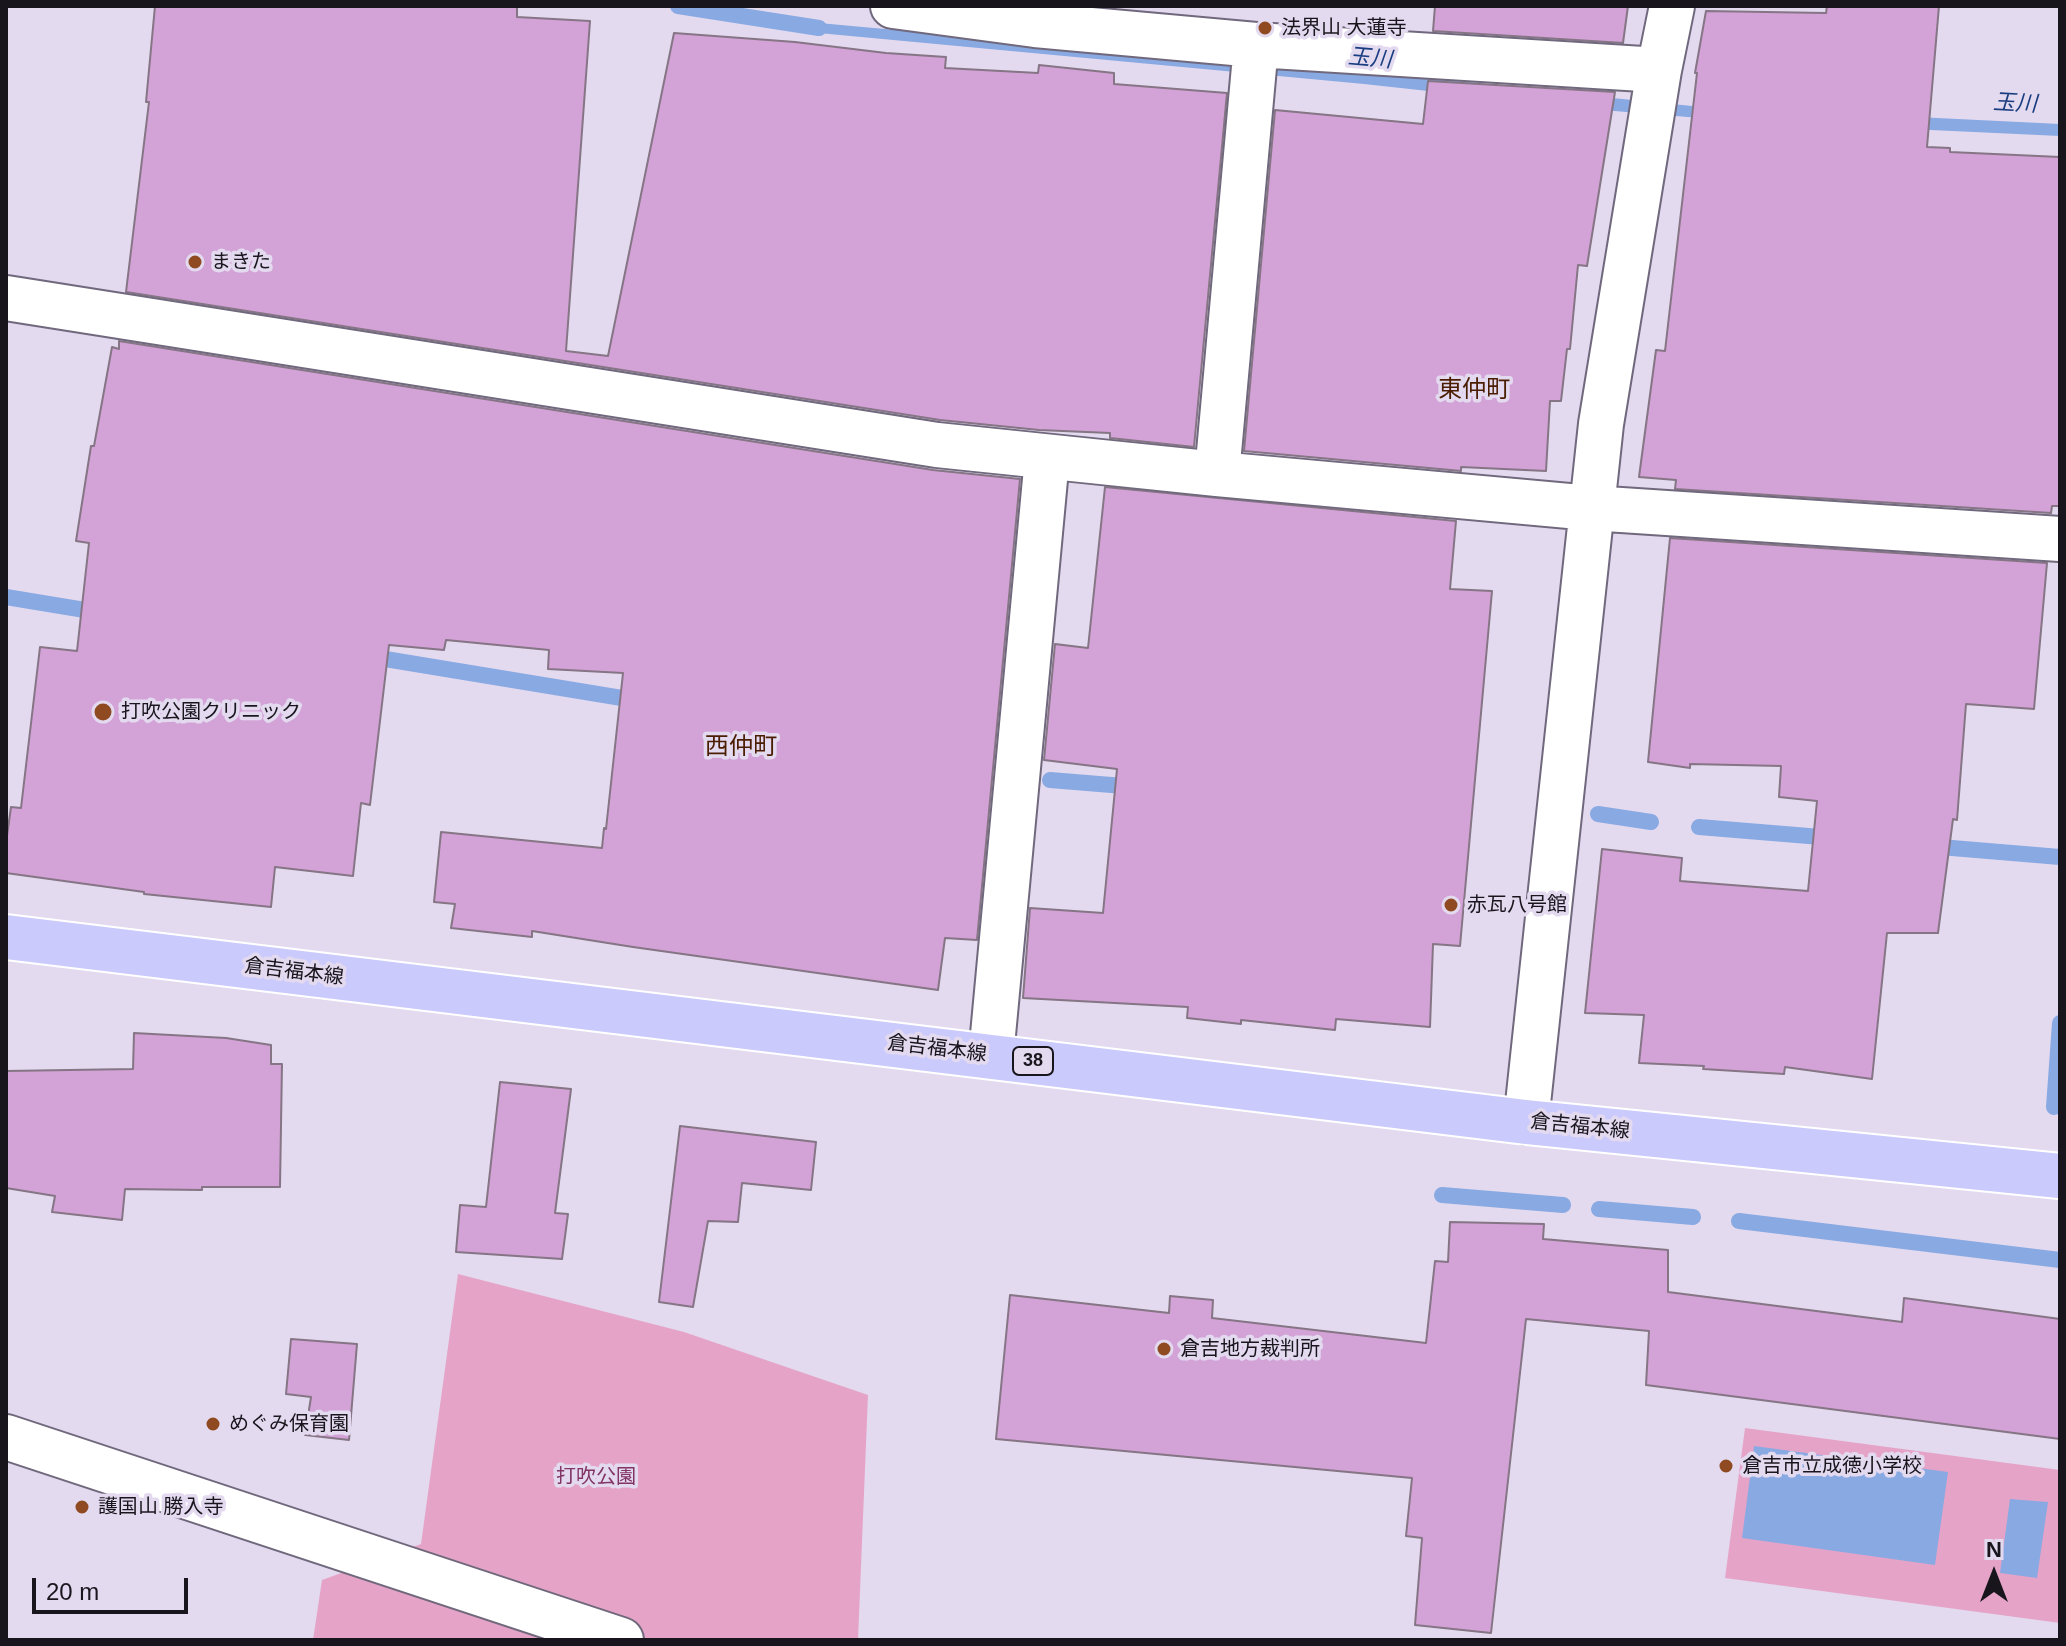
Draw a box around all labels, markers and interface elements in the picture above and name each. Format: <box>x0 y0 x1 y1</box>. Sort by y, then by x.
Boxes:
place label: 法界山 大蓮寺 <box>1281 16 1407 40</box>
marker: 法界山 大蓮寺 <box>1256 19 1274 37</box>
water label: 玉川 <box>1347 44 1393 74</box>
water label: 玉川 <box>1992 90 2038 118</box>
place label: まきた <box>211 250 271 274</box>
marker: まきた <box>186 253 204 271</box>
district label: 東仲町 <box>1438 376 1510 404</box>
place label: 打吹公園クリニック <box>121 700 301 724</box>
marker: 打吹公園クリニック <box>92 701 114 723</box>
district label: 西仲町 <box>705 733 777 761</box>
place label: 赤瓦八号館 <box>1467 893 1567 917</box>
marker: 赤瓦八号館 <box>1442 896 1460 914</box>
street label: 倉吉福本線 <box>243 954 345 990</box>
street label: 倉吉福本線 <box>886 1031 988 1067</box>
road number: 38 <box>1013 1047 1053 1075</box>
street label: 倉吉福本線 <box>1529 1110 1631 1144</box>
place label: 倉吉地方裁判所 <box>1180 1337 1320 1361</box>
marker: 倉吉地方裁判所 <box>1155 1340 1173 1358</box>
place label: めぐみ保育園 <box>229 1412 349 1436</box>
marker: めぐみ保育園 <box>204 1415 222 1433</box>
place label: 倉吉市立成徳小学校 <box>1742 1454 1922 1478</box>
marker: 倉吉市立成徳小学校 <box>1717 1457 1735 1475</box>
park label: 打吹公園 <box>556 1465 636 1489</box>
place label: 護国山 勝入寺 <box>98 1495 224 1519</box>
marker: 護国山 勝入寺 <box>73 1498 91 1516</box>
north arrow <box>1954 1534 2034 1614</box>
text: N <box>1986 1537 2002 1562</box>
scale bar <box>36 1562 192 1612</box>
text: 20 m <box>46 1578 99 1605</box>

